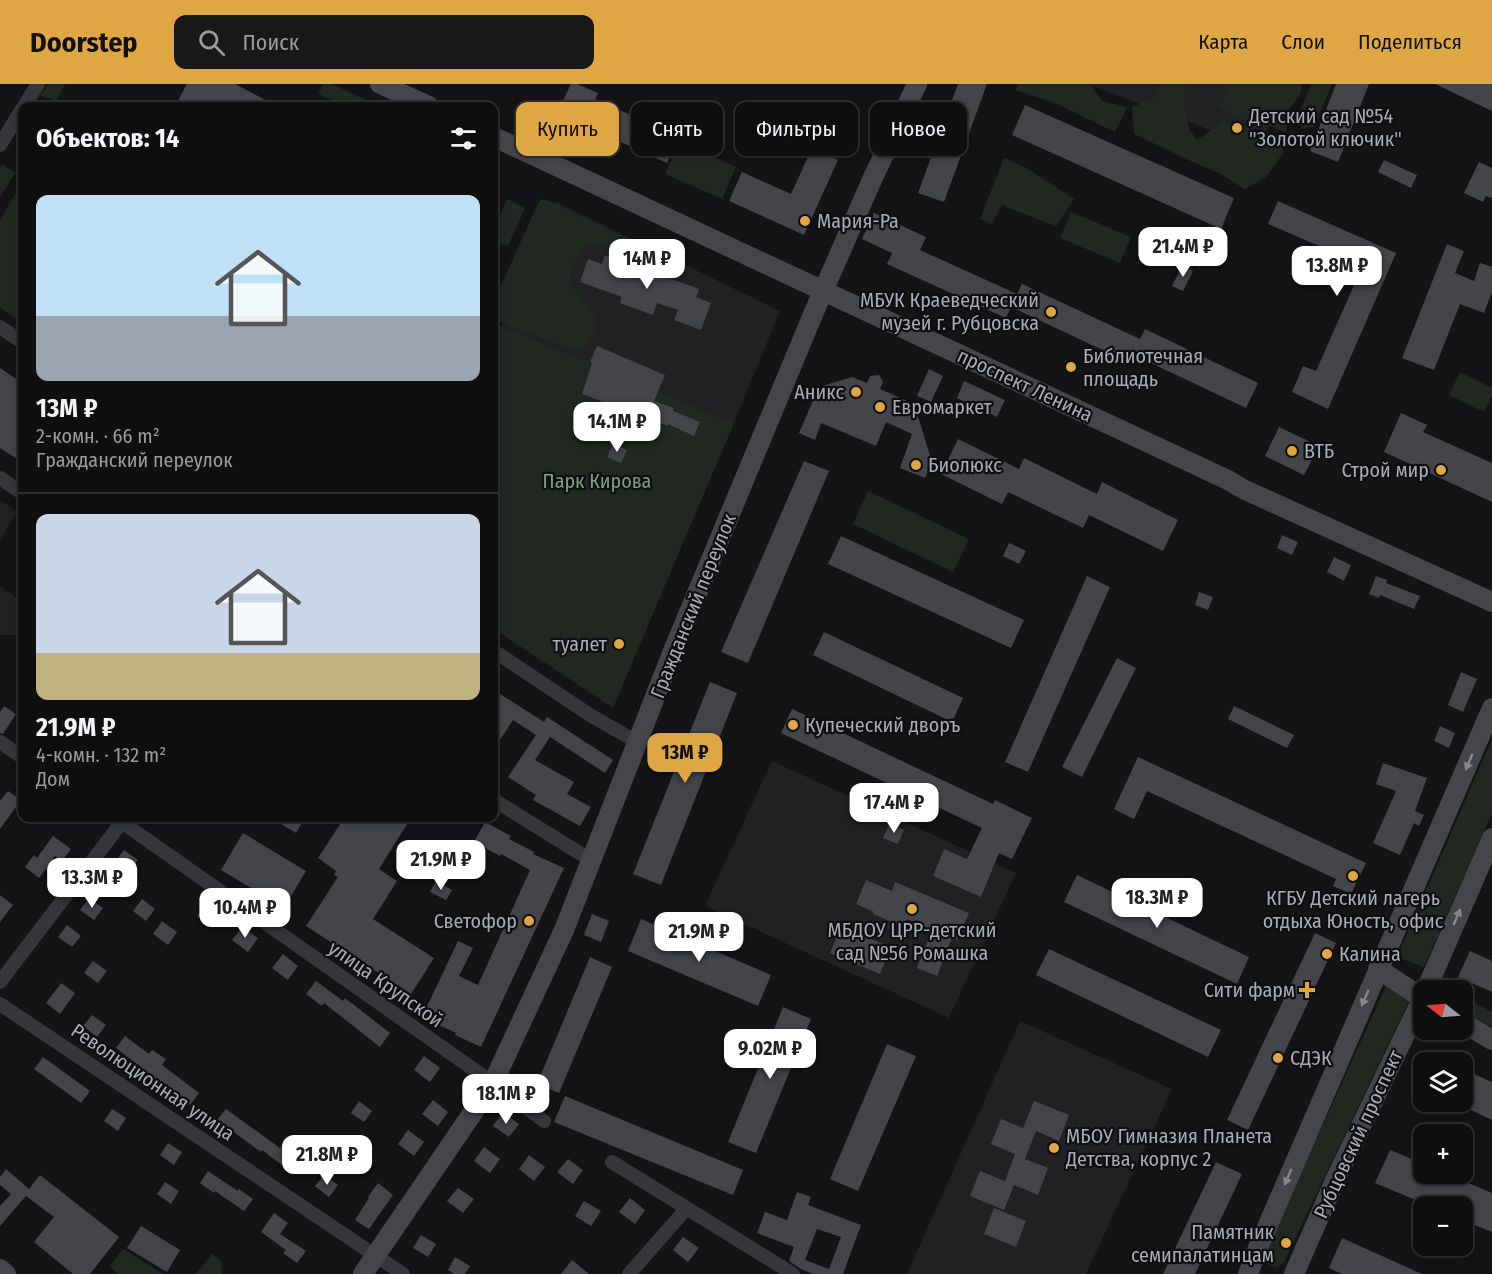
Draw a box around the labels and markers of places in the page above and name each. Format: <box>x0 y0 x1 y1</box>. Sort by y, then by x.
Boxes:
place label: Детский сад №54 "Золотой ключик" <box>1248 104 1402 151</box>
marker: Детский сад №54 "Золотой ключик" <box>1230 121 1244 135</box>
place label: Мария-Ра <box>817 209 899 233</box>
marker: Мария-Ра <box>798 214 812 228</box>
pin: 21.4M ₽ <box>1128 227 1238 278</box>
pin: 14M ₽ <box>605 239 689 290</box>
pin: 13.8M ₽ <box>1282 246 1392 297</box>
place label: МБУК Краеведческий музей г. Рубцовска <box>860 288 1039 335</box>
marker: МБУК Краеведческий музей г. Рубцовска <box>1044 305 1058 319</box>
place label: Библиотечная площадь <box>1083 344 1203 391</box>
marker: Библиотечная площадь <box>1064 360 1078 374</box>
place label: Аникс <box>794 380 844 404</box>
marker: Аникс <box>849 385 863 399</box>
place label: Евромаркет <box>892 395 993 419</box>
marker: Евромаркет <box>873 400 887 414</box>
pin: 14.1M ₽ <box>562 402 672 453</box>
place label: ВТБ <box>1304 439 1334 463</box>
marker: ВТБ <box>1285 444 1299 458</box>
place label: Биолюкс <box>928 453 1002 477</box>
marker: Биолюкс <box>909 458 923 472</box>
place label: Строй мир <box>1342 458 1429 482</box>
marker: Строй мир <box>1434 463 1448 477</box>
place label: туалет <box>553 632 608 656</box>
marker: туалет <box>612 637 626 651</box>
place label: Купеческий дворъ <box>805 713 961 737</box>
marker: Купеческий дворъ <box>786 718 800 732</box>
pin: 13M ₽ <box>643 733 727 784</box>
pin: 17.4M ₽ <box>839 783 949 834</box>
pin: 21.9M ₽ <box>386 840 496 891</box>
pin: 13.3M ₽ <box>37 858 147 909</box>
marker: КГБУ Детский лагерь отдыха Юность, офис <box>1346 869 1360 883</box>
pin: 18.3M ₽ <box>1102 878 1212 929</box>
place label: КГБУ Детский лагерь отдыха Юность, офис <box>1263 886 1444 933</box>
pin: 10.4M ₽ <box>190 888 300 939</box>
marker: МБДОУ ЦРР-детский сад №56 Ромашка <box>905 902 919 916</box>
place label: Светофор <box>434 909 517 933</box>
pin: 21.9M ₽ <box>644 912 754 963</box>
marker: Светофор <box>522 914 536 928</box>
place label: МБДОУ ЦРР-детский сад №56 Ромашка <box>828 918 996 965</box>
place label: Калина <box>1339 942 1401 966</box>
marker: Калина <box>1320 947 1334 961</box>
place label: Сити фарм <box>1204 978 1295 1002</box>
marker: Сити фарм <box>1300 983 1314 997</box>
pin: 9.02M ₽ <box>715 1029 825 1080</box>
place label: СДЭК <box>1290 1046 1332 1070</box>
marker: СДЭК <box>1271 1051 1285 1065</box>
pin: 18.1M ₽ <box>451 1074 561 1125</box>
place label: МБОУ Гимназия Планета Детства, корпус 2 <box>1065 1124 1272 1171</box>
pin: 21.8M ₽ <box>272 1135 382 1186</box>
marker: МБОУ Гимназия Планета Детства, корпус 2 <box>1047 1141 1061 1155</box>
place label: Памятник семипалатинцам <box>1131 1220 1275 1267</box>
marker: Памятник семипалатинцам <box>1279 1236 1293 1250</box>

